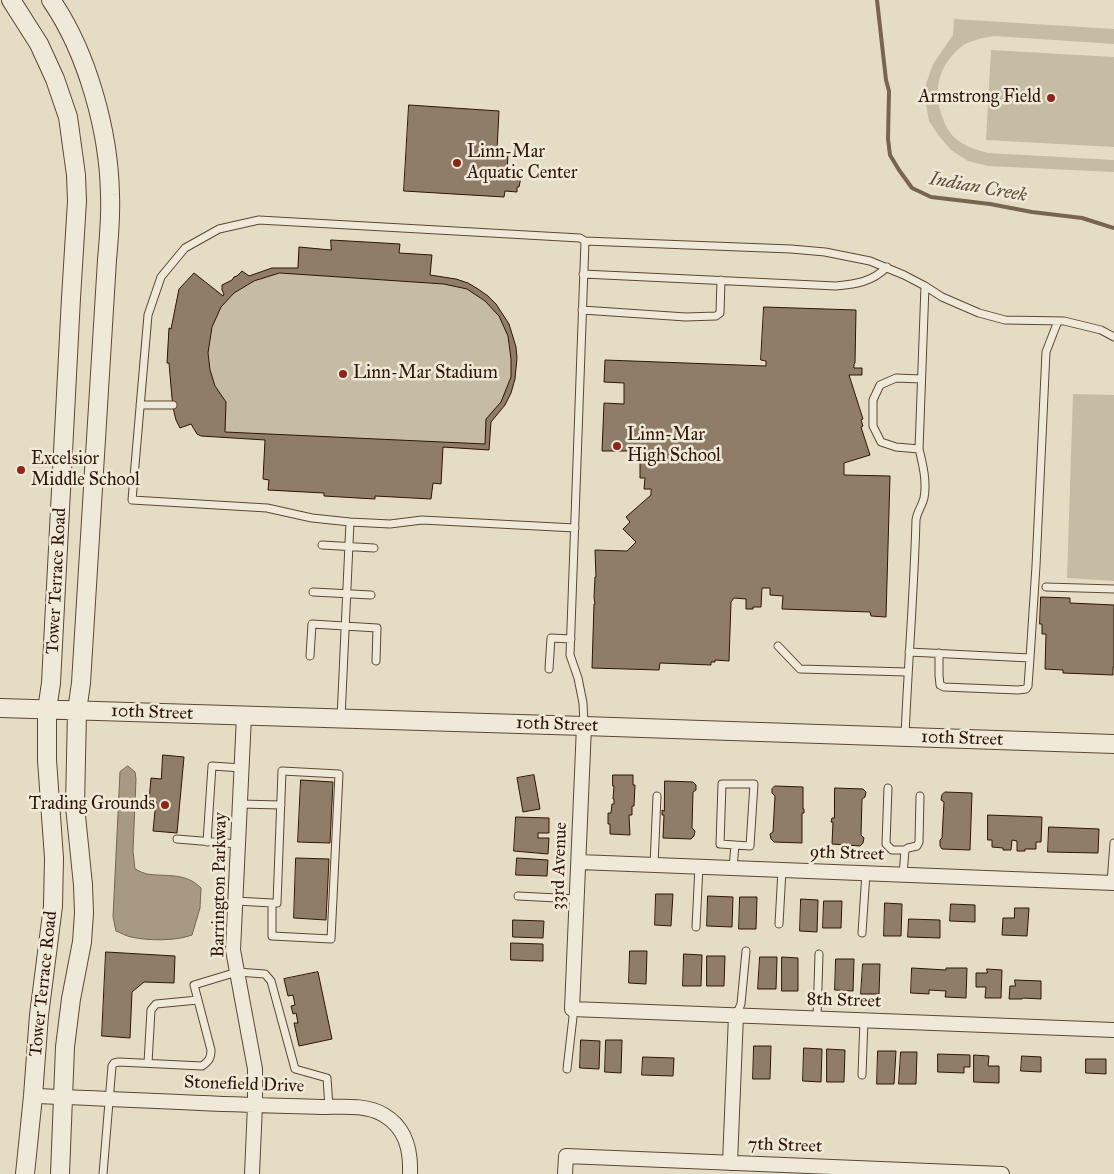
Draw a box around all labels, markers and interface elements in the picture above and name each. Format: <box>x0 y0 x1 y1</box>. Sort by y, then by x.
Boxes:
place label: Armstrong Field <box>918 87 1041 109</box>
marker: Armstrong Field <box>1045 92 1057 104</box>
place label: Linn-Mar Aquatic Center <box>467 142 578 184</box>
marker: Linn-Mar Aquatic Center <box>451 157 463 169</box>
water label: Indian Creek <box>927 168 1029 208</box>
place label: Linn-Mar Stadium <box>353 363 498 385</box>
marker: Linn-Mar Stadium <box>337 368 349 380</box>
place label: Linn-Mar High School <box>627 425 721 468</box>
marker: Linn-Mar High School <box>611 440 623 452</box>
place label: Excelsior Middle School <box>31 449 140 492</box>
marker: Excelsior Middle School <box>15 464 27 476</box>
street label: Tower Terrace Road <box>42 507 72 655</box>
street label: 10th Street <box>110 701 194 725</box>
street label: 10th Street <box>515 713 599 737</box>
street label: 10th Street <box>920 727 1004 751</box>
place label: Trading Grounds <box>29 794 155 816</box>
marker: Trading Grounds <box>159 799 171 811</box>
street label: Barrington Parkway <box>208 812 232 958</box>
street label: 33rd Avenue <box>548 822 572 910</box>
street label: 9th Street <box>809 842 885 866</box>
street label: Tower Terrace Road <box>26 910 62 1058</box>
street label: 8th Street <box>806 989 882 1013</box>
street label: Stonefield Drive <box>183 1072 305 1098</box>
street label: 7th Street <box>747 1134 823 1158</box>

